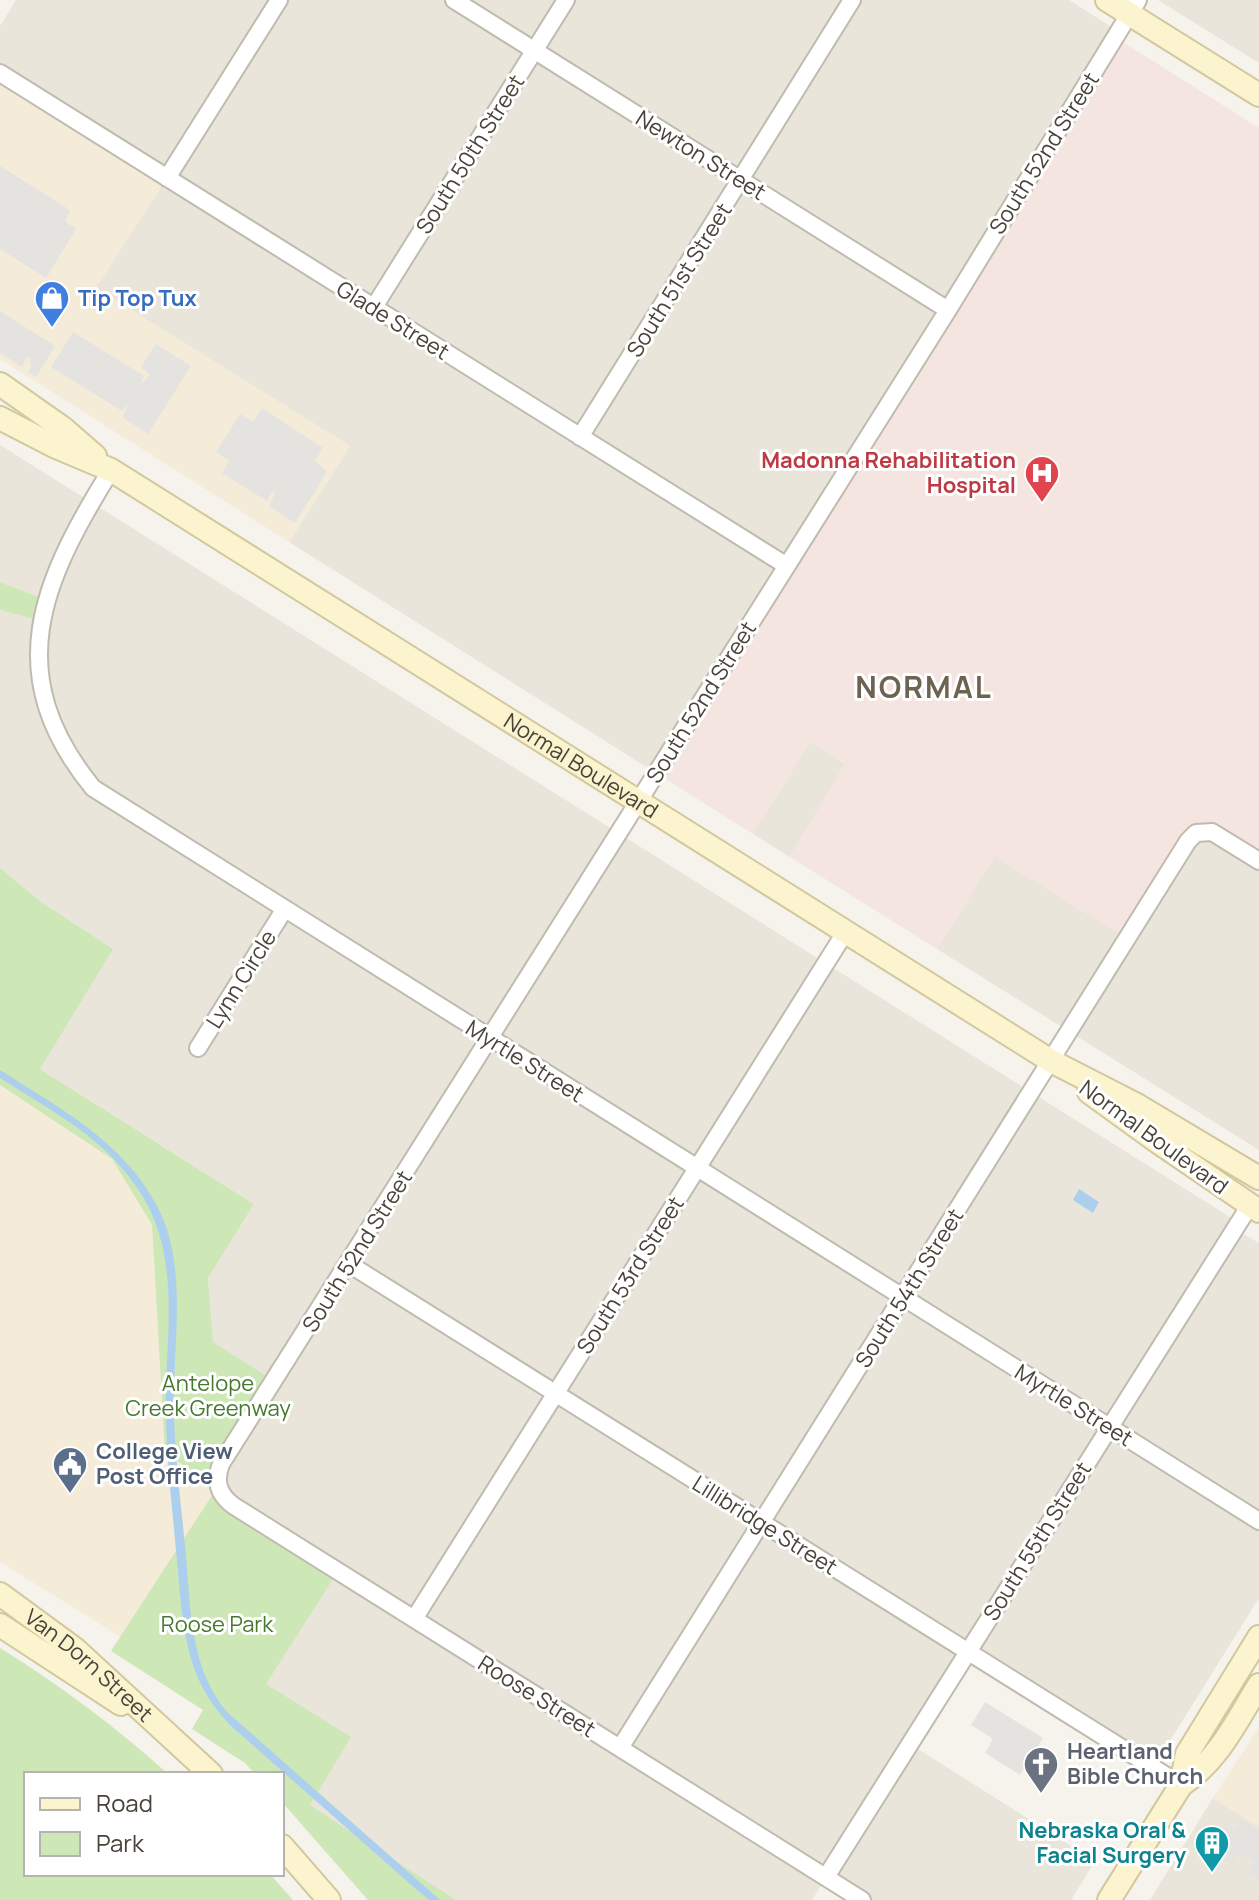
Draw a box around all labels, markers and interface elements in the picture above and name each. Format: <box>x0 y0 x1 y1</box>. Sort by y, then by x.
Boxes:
street label: South 52nd Street <box>982 66 1106 240</box>
street label: South 50th Street <box>409 68 531 240</box>
street label: Newton Street <box>630 103 772 207</box>
street label: South 51st Street <box>619 197 739 363</box>
street label: Glade Street <box>331 273 455 367</box>
shop icon: Tip Top Tux <box>33 279 71 329</box>
place label: Tip Top Tux <box>78 283 197 313</box>
place label: Madonna Rehabilitation Hospital <box>761 445 1016 500</box>
hospital icon: Madonna Rehabilitation Hospital <box>1023 454 1061 504</box>
street label: South 52nd Street <box>639 615 763 789</box>
district label: NORMAL <box>855 666 993 707</box>
street label: Normal Boulevard <box>498 706 664 825</box>
street label: Lynn Circle <box>199 924 283 1034</box>
street label: Myrtle Street <box>460 1013 590 1109</box>
street label: Normal Boulevard <box>1074 1073 1234 1201</box>
street label: South 52nd Street <box>295 1164 419 1338</box>
street label: South 53rd Street <box>569 1190 691 1360</box>
street label: South 54th Street <box>848 1203 970 1373</box>
street label: Myrtle Street <box>1009 1357 1139 1453</box>
park label: Antelope Creek Greenway <box>125 1368 291 1423</box>
place label: College View Post Office <box>96 1436 233 1491</box>
public building icon: College View Post Office <box>51 1445 89 1495</box>
street label: South 55th Street <box>976 1456 1098 1626</box>
street label: Lillibridge Street <box>687 1468 843 1582</box>
street label: Van Dorn Street <box>19 1602 160 1728</box>
park label: Roose Park <box>161 1609 274 1639</box>
street label: Roose Street <box>473 1648 602 1744</box>
place label: Heartland Bible Church <box>1067 1736 1203 1791</box>
church icon: Heartland Bible Church <box>1022 1745 1060 1795</box>
legend <box>24 1772 284 1876</box>
text: Road <box>96 1786 153 1819</box>
place label: Nebraska Oral & Facial Surgery <box>1018 1815 1187 1870</box>
building icon: Nebraska Oral & Facial Surgery <box>1193 1824 1231 1874</box>
text: Park <box>96 1826 145 1859</box>

